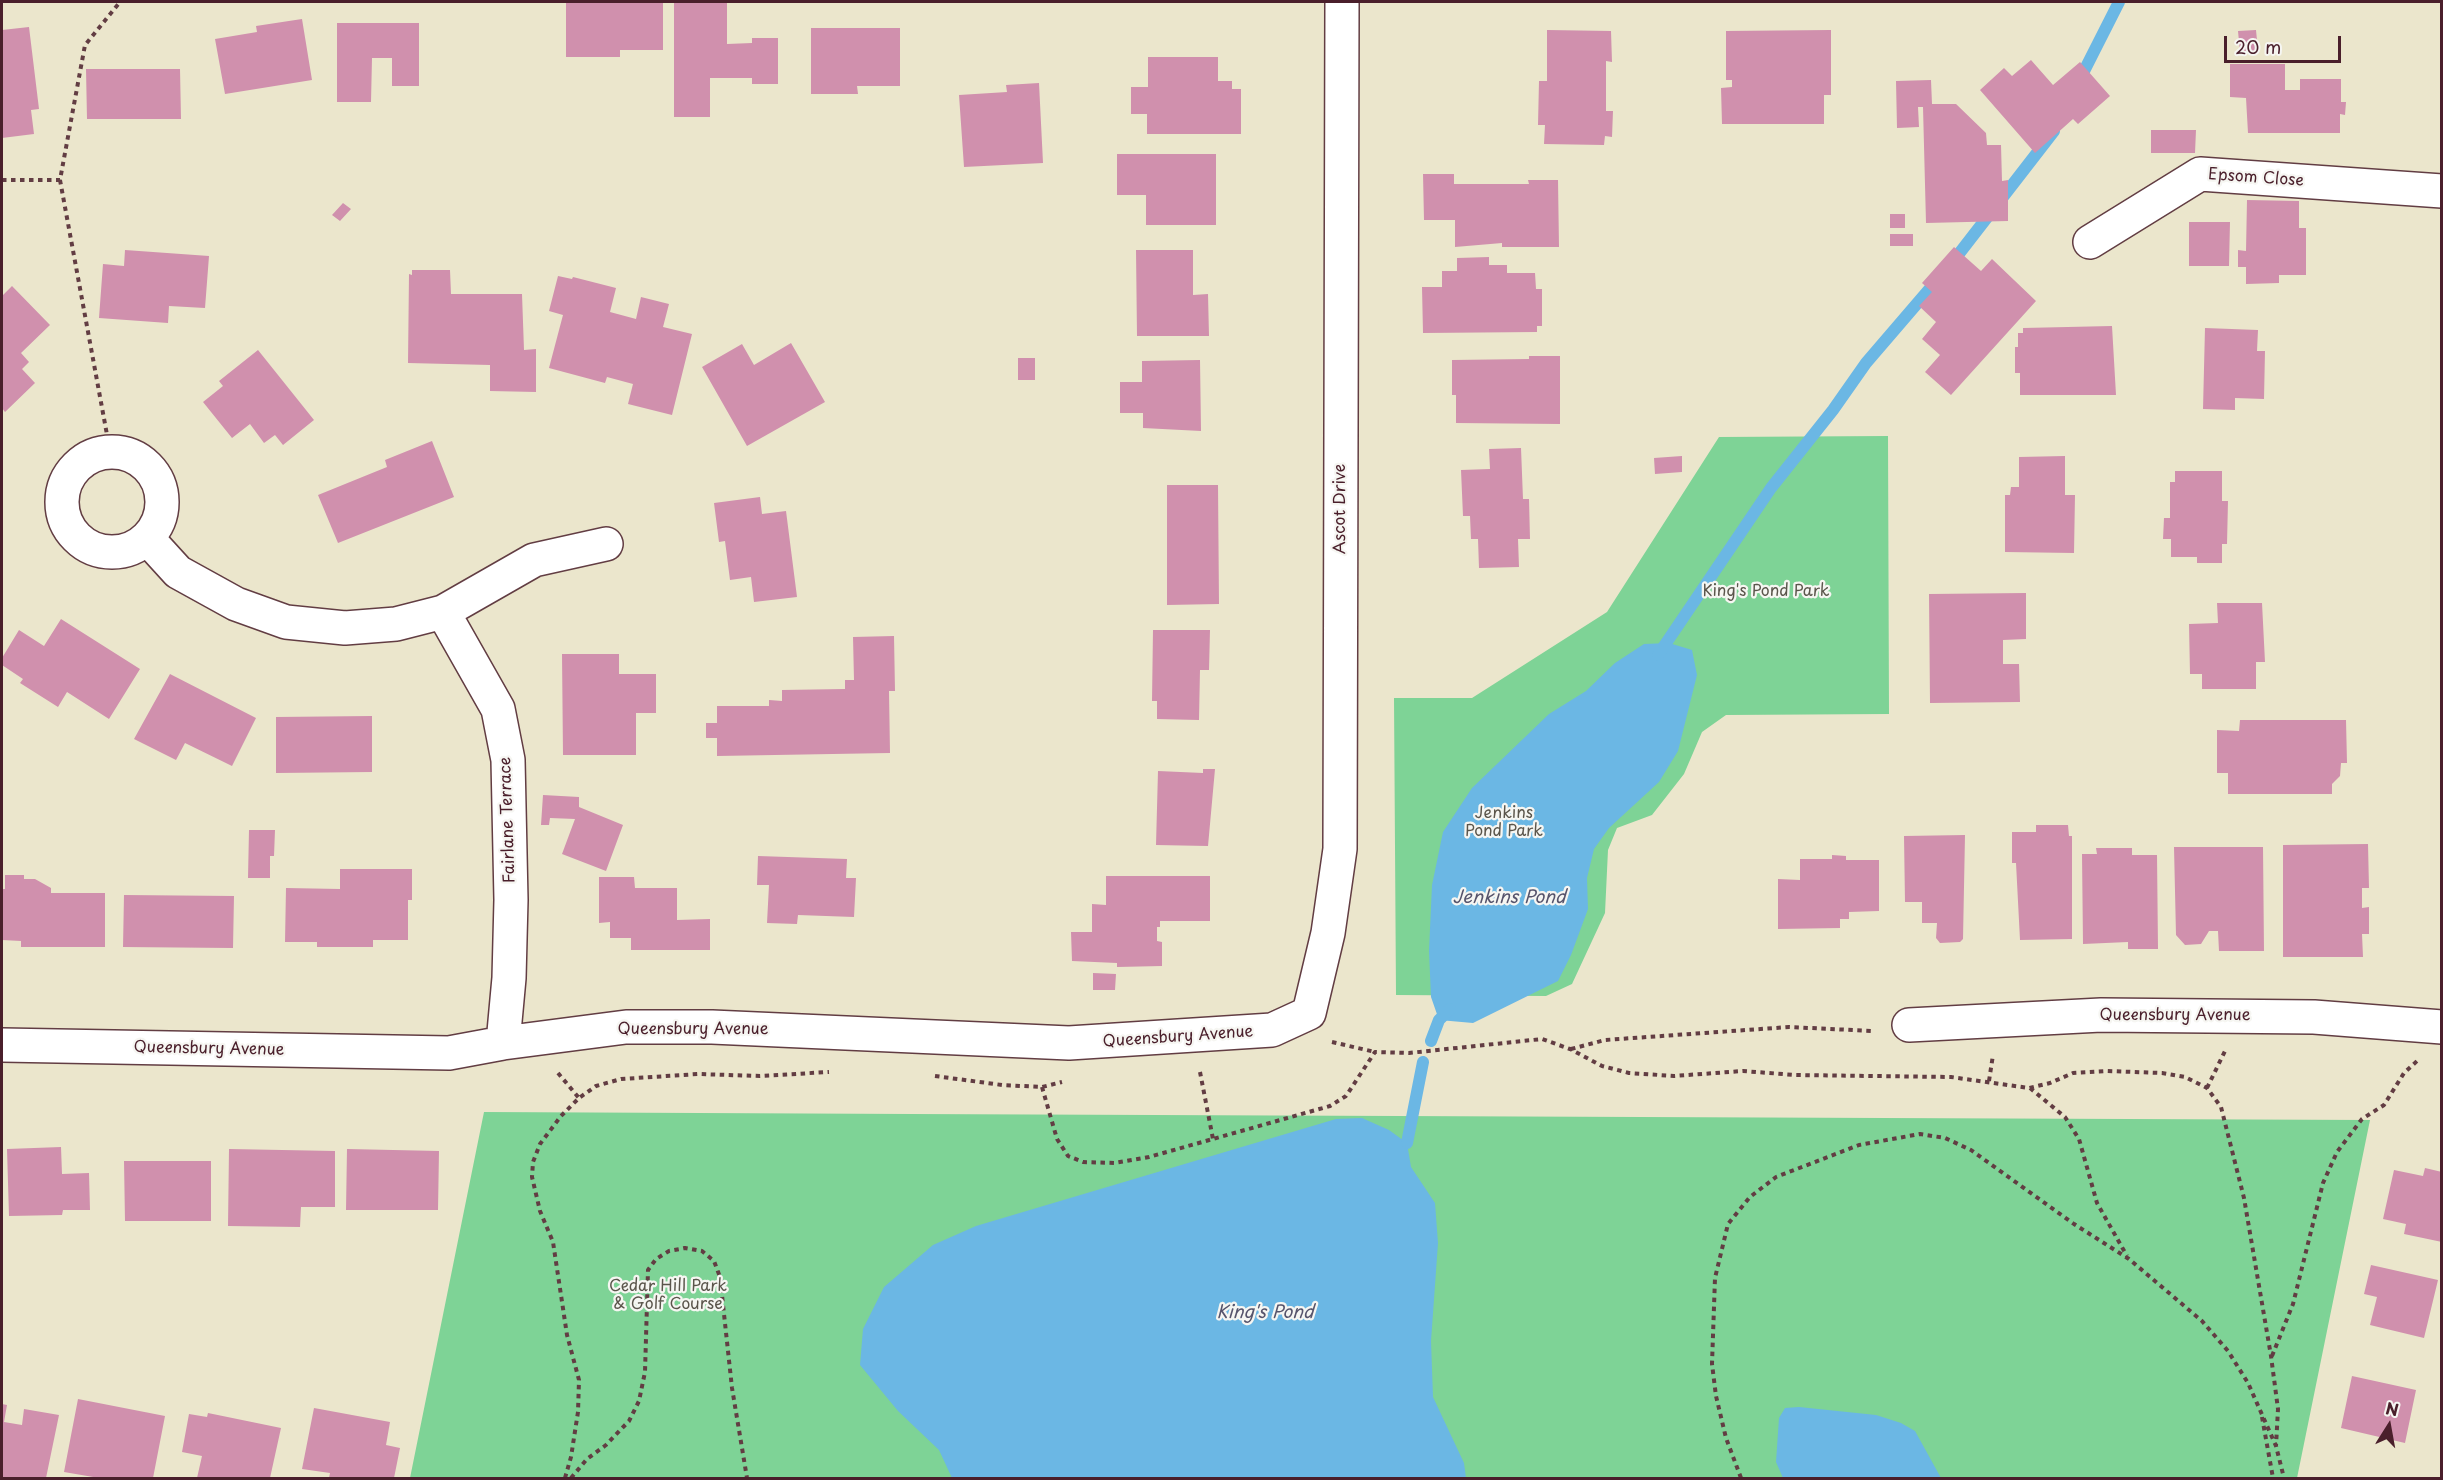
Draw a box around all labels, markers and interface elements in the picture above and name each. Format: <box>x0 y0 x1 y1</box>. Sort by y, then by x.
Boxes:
scale bar <box>2227 24 2344 62</box>
text: 20 m <box>2235 33 2281 60</box>
street label: Epsom Close <box>2207 165 2305 191</box>
street label: Ascot Drive <box>1331 464 1351 554</box>
park label: King's Pond Park <box>1702 582 1830 602</box>
street label: Fairlane Terrace <box>496 757 520 883</box>
park label: Jenkins Pond Park <box>1465 804 1543 842</box>
water label: Jenkins Pond <box>1452 887 1566 909</box>
street label: Queensbury Avenue <box>2100 1006 2250 1026</box>
street label: Queensbury Avenue <box>618 1020 768 1040</box>
street label: Queensbury Avenue <box>1102 1022 1254 1052</box>
street label: Queensbury Avenue <box>133 1038 285 1060</box>
park label: Cedar Hill Park & Golf Course <box>609 1277 727 1315</box>
water label: King's Pond <box>1216 1302 1314 1324</box>
text: N <box>2384 1395 2401 1421</box>
north arrow <box>2359 1396 2419 1456</box>

